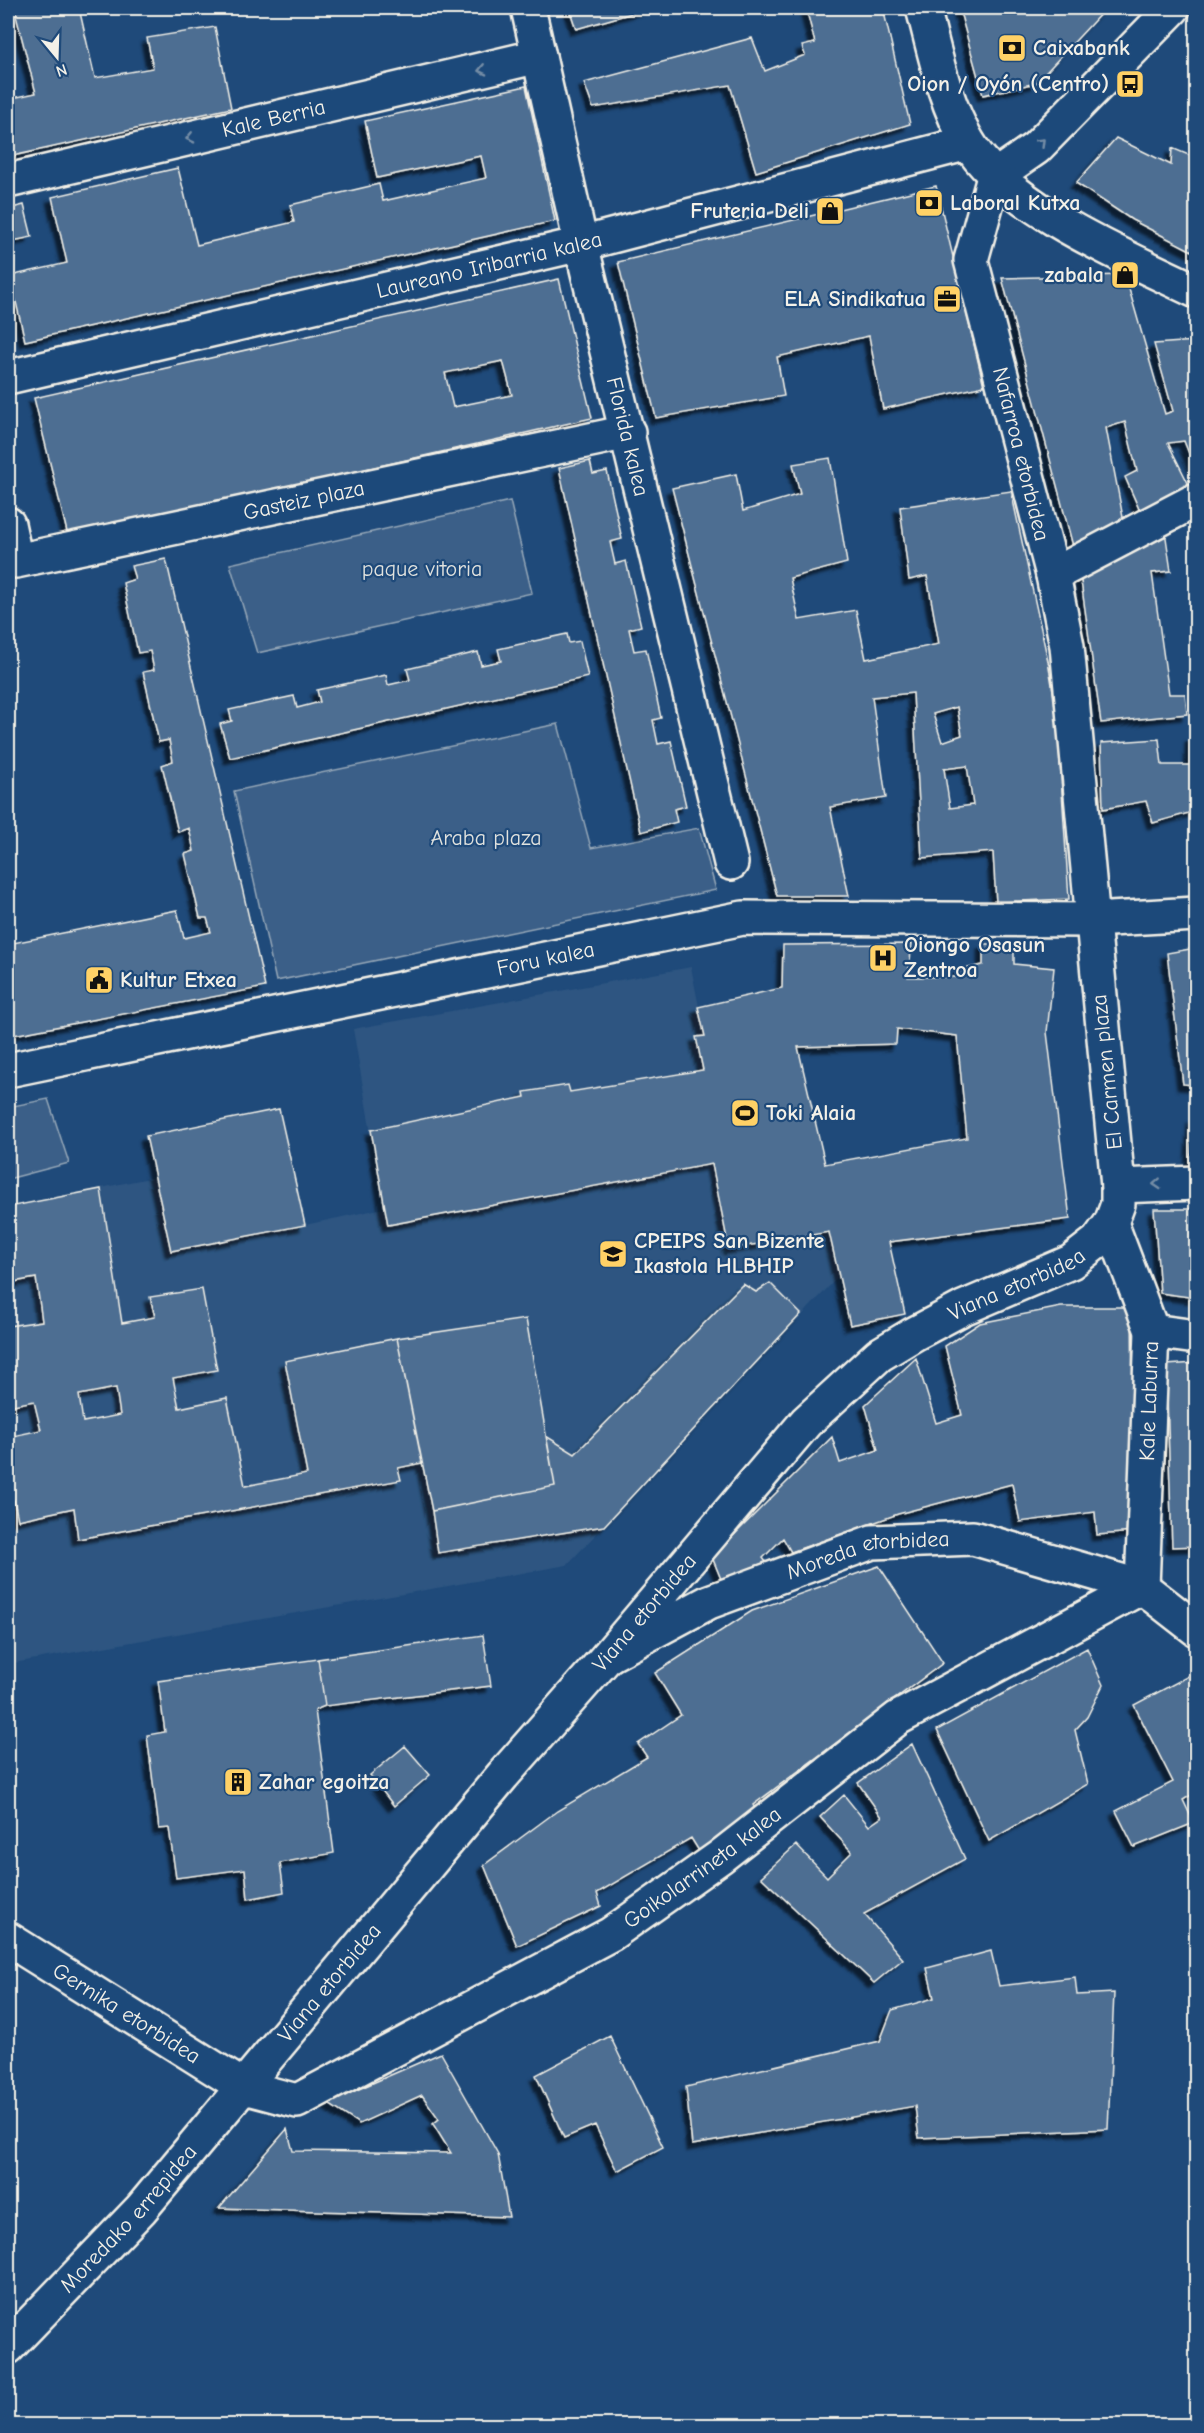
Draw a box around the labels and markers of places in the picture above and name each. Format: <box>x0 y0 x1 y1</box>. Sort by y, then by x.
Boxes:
bank icon: Caixabank <box>996 32 1028 64</box>
place label: Caixabank <box>1033 35 1130 61</box>
bus stop icon: Oion / Oyón (Centro) <box>1114 68 1146 100</box>
place label: Oion / Oyón (Centro) <box>907 71 1109 97</box>
bank icon: Laboral Kutxa <box>913 187 945 219</box>
place label: Laboral Kutxa <box>950 190 1080 216</box>
shop icon: Fruteria Deli <box>814 195 846 227</box>
place label: Fruteria Deli <box>690 198 809 224</box>
shop icon: zabala <box>1109 259 1141 291</box>
place label: zabala <box>1045 262 1104 288</box>
office icon: ELA Sindikatua <box>931 283 963 315</box>
place label: ELA Sindikatua <box>784 286 926 312</box>
place label: Oiongo Osasun Zentroa <box>904 932 1045 983</box>
hospital icon: Oiongo Osasun Zentroa <box>867 942 899 974</box>
public building icon: Kultur Etxea <box>83 964 115 996</box>
place label: Kultur Etxea <box>120 967 237 993</box>
sports icon: Toki Alaia <box>729 1097 761 1129</box>
place label: Toki Alaia <box>766 1100 856 1126</box>
place label: CPEIPS San Bizente Ikastola HLBHIP <box>634 1228 825 1279</box>
school or university icon: CPEIPS San Bizente Ikastola HLBHIP <box>597 1238 629 1270</box>
building icon: Zahar egoitza <box>222 1766 254 1798</box>
place label: Zahar egoitza <box>259 1769 389 1795</box>

